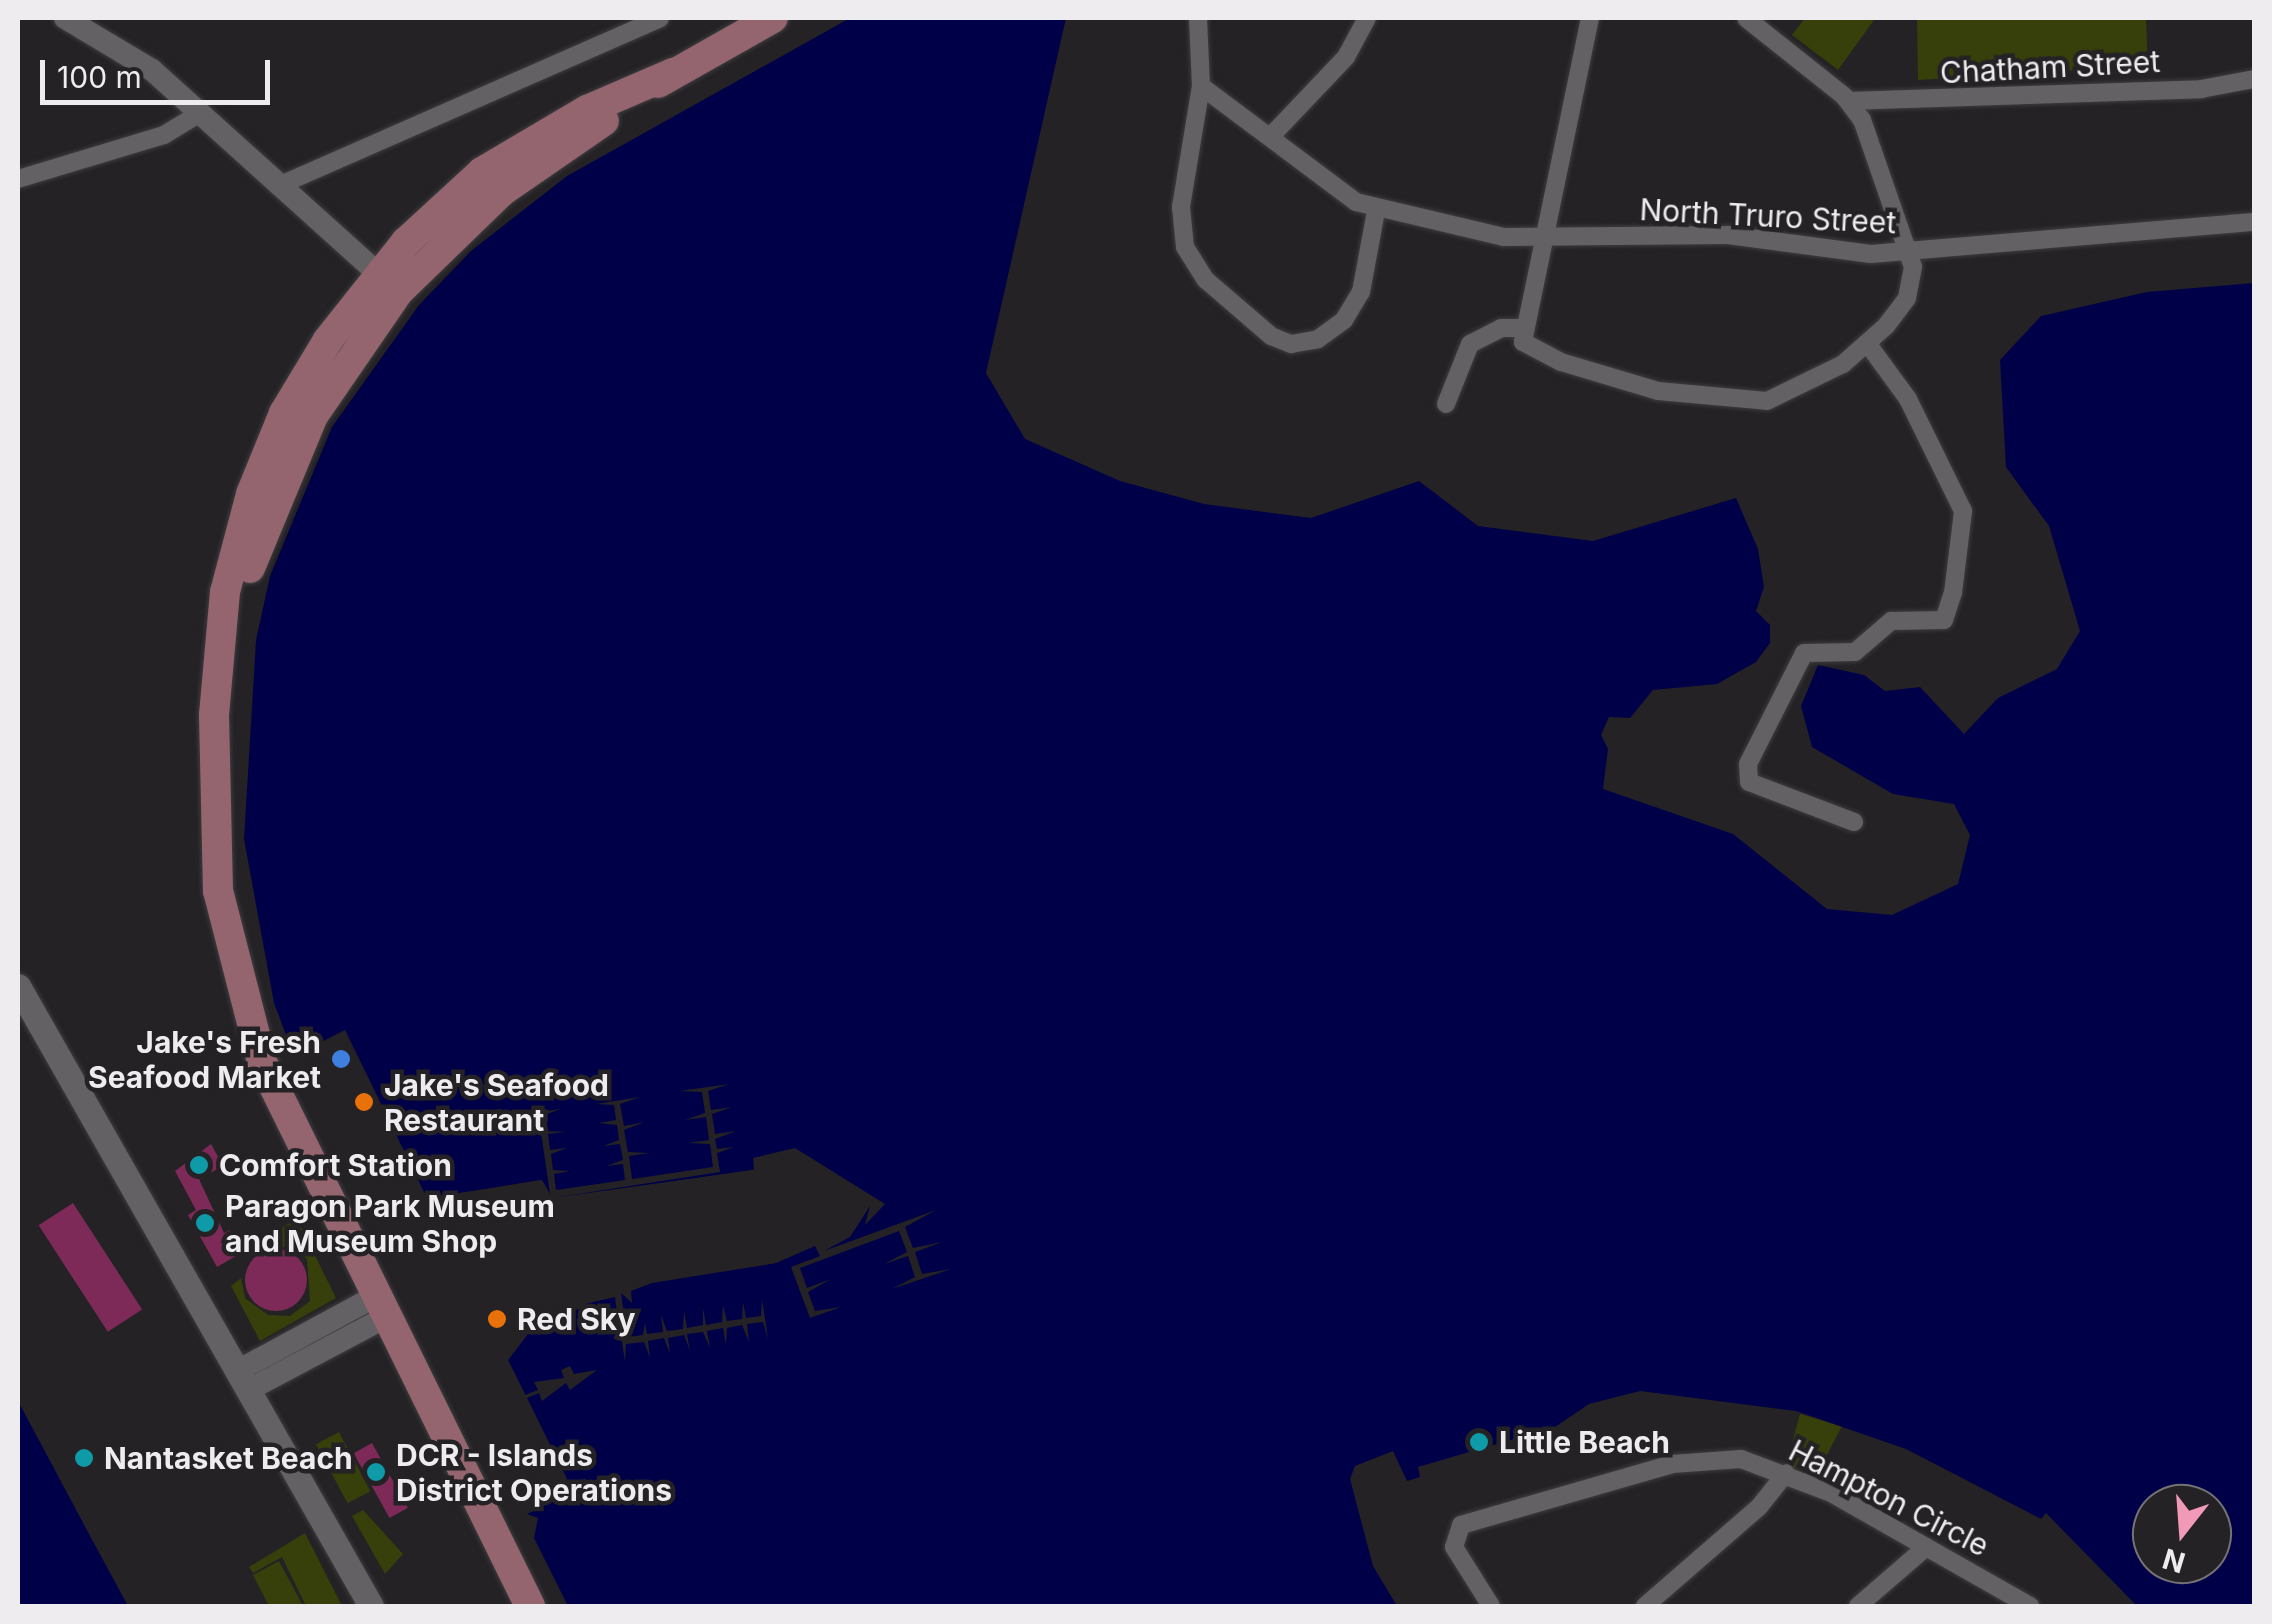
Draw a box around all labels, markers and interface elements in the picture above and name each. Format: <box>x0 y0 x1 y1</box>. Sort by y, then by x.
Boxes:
scale bar <box>45 40 275 102</box>
street label: Chatham Street <box>1939 43 2161 91</box>
text: 100 m <box>57 59 142 95</box>
street label: North Truro Street <box>1639 191 1897 241</box>
place label: Jake's Fresh Seafood Market <box>88 1024 321 1094</box>
marker: Jake's Fresh Seafood Market <box>330 1048 352 1070</box>
place label: Jake's Seafood Restaurant <box>384 1067 609 1138</box>
marker: Jake's Seafood Restaurant <box>353 1091 375 1113</box>
place label: Comfort Station <box>219 1147 452 1183</box>
marker: Comfort Station <box>188 1154 210 1176</box>
place label: Paragon Park Museum and Museum Shop <box>225 1188 555 1258</box>
marker: Paragon Park Museum and Museum Shop <box>194 1212 216 1234</box>
place label: Red Sky <box>517 1301 636 1337</box>
marker: Red Sky <box>486 1308 508 1330</box>
place label: Little Beach <box>1499 1424 1670 1460</box>
marker: Little Beach <box>1468 1431 1490 1453</box>
street label: Hampton Circle <box>1783 1432 1995 1564</box>
place label: DCR - Islands District Operations <box>396 1437 672 1508</box>
place label: Nantasket Beach <box>104 1440 353 1476</box>
marker: Nantasket Beach <box>73 1447 95 1469</box>
marker: DCR - Islands District Operations <box>365 1461 387 1483</box>
north arrow <box>2132 1484 2232 1584</box>
text: N <box>2159 1541 2189 1580</box>

